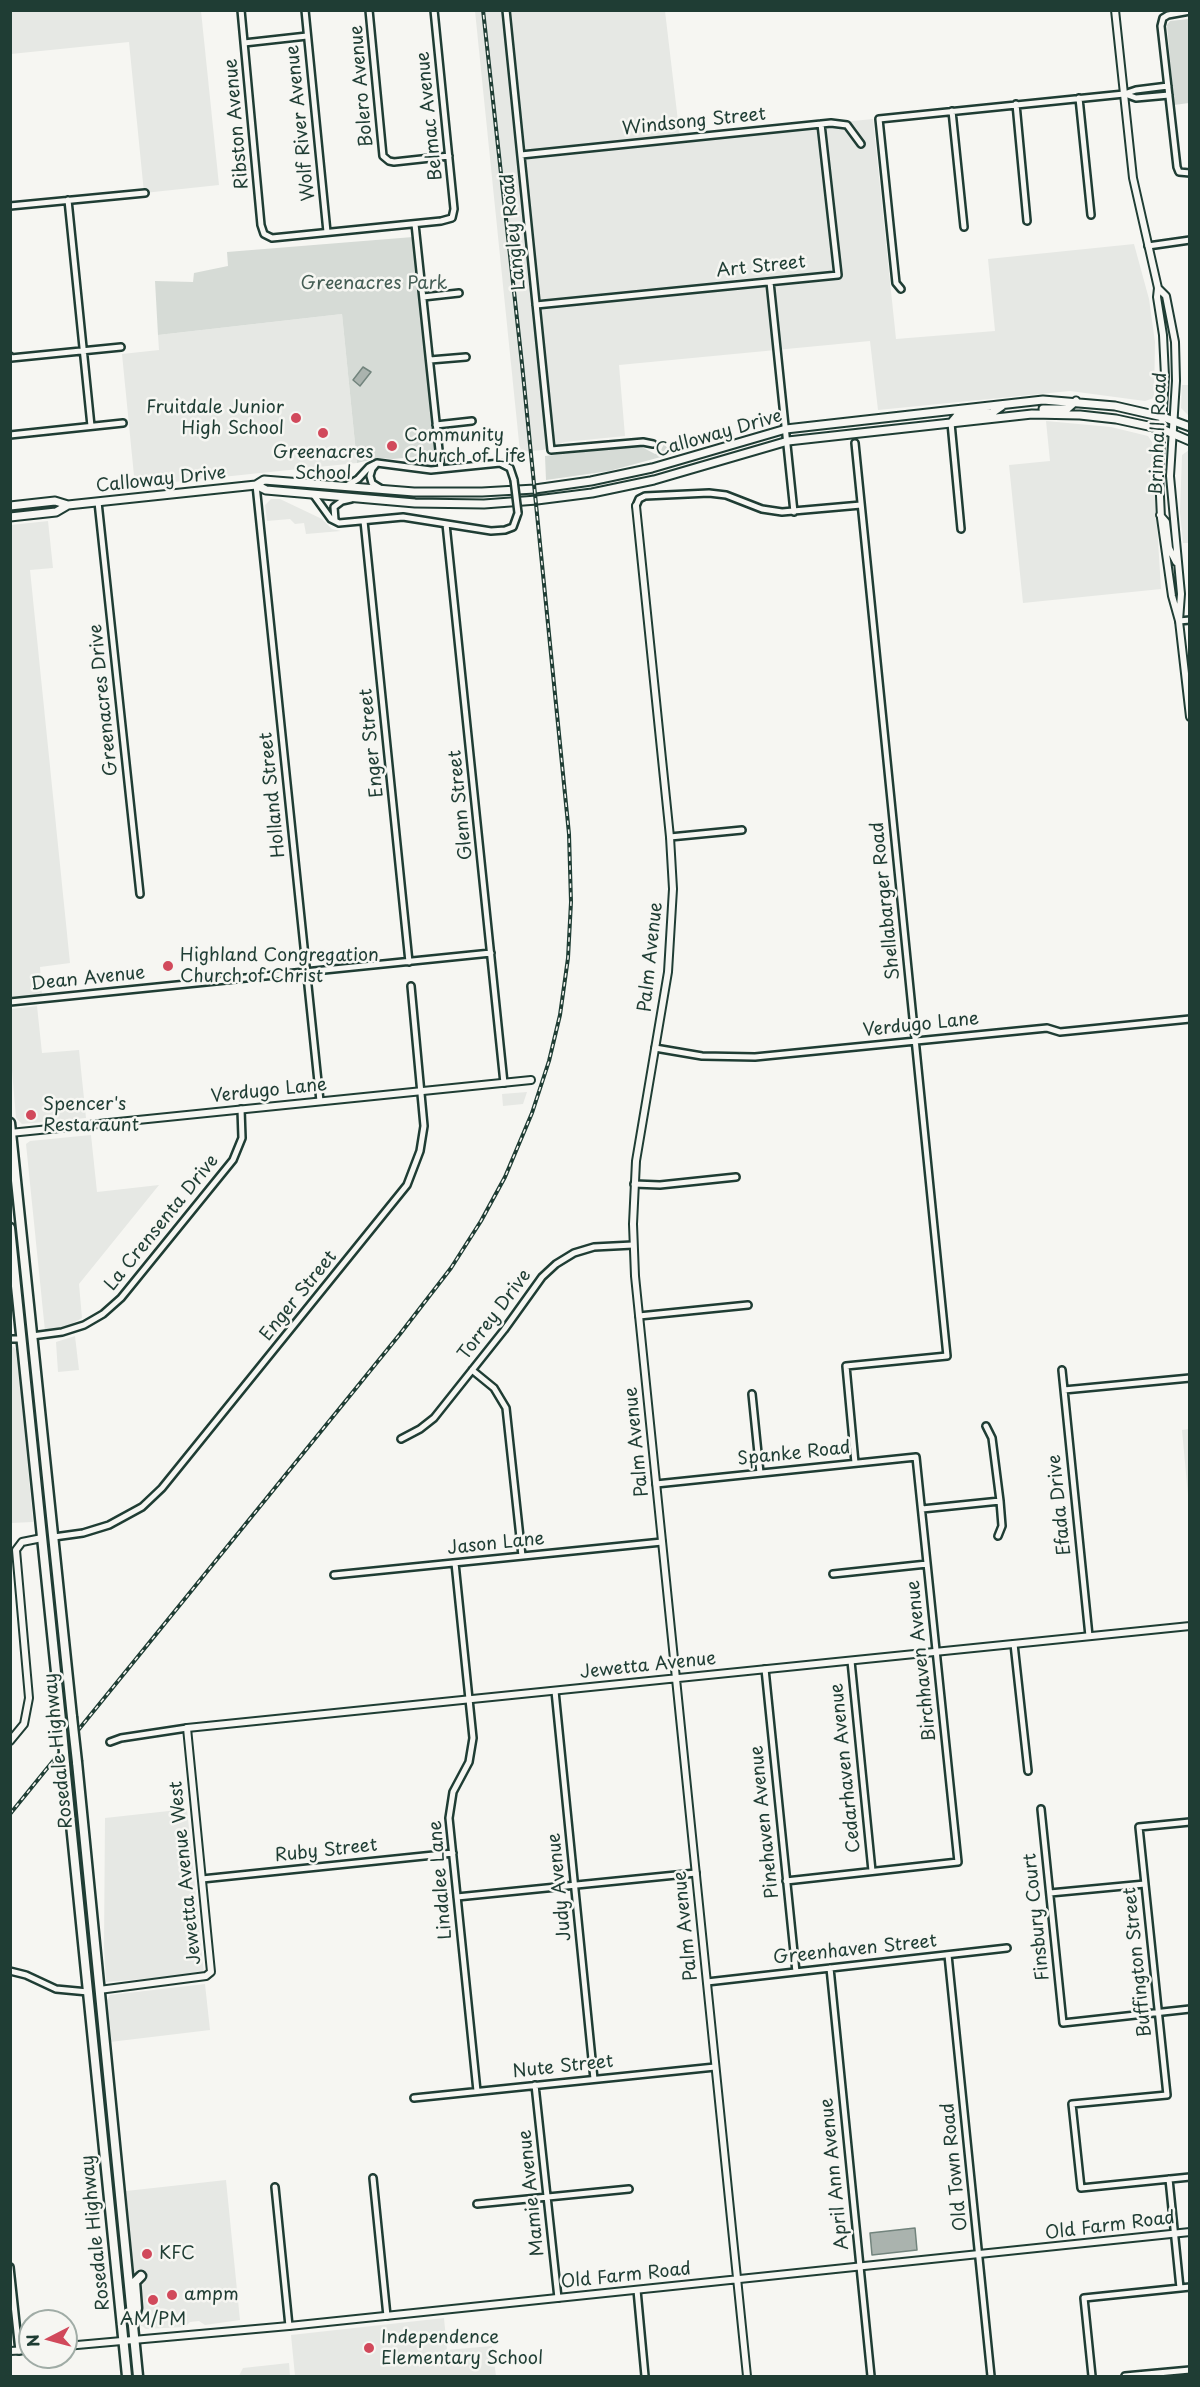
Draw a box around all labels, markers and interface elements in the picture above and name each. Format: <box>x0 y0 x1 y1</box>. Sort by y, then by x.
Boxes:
street label: Bolero Avenue <box>346 24 378 148</box>
street label: Wolf River Avenue <box>282 44 320 202</box>
street label: Belmac Avenue <box>412 50 448 182</box>
street label: Ribston Avenue <box>221 58 253 190</box>
street label: Windsong Street <box>621 104 767 140</box>
street label: Langley Road <box>497 172 531 292</box>
street label: Art Street <box>715 252 807 282</box>
park label: Greenacres Park <box>301 273 447 295</box>
street label: Brimhall Road <box>1146 372 1172 496</box>
place label: Fruitdale Junior High School <box>146 397 284 440</box>
street label: Calloway Drive <box>653 406 785 462</box>
marker: Fruitdale Junior High School <box>289 411 303 425</box>
place label: Community Church of Life <box>404 425 526 468</box>
marker: Greenacres School <box>316 426 330 440</box>
marker: Community Church of Life <box>385 439 399 453</box>
place label: Greenacres School <box>273 442 373 484</box>
street label: Calloway Drive <box>95 462 227 498</box>
street label: Greenacres Drive <box>85 623 123 777</box>
street label: Enger Street <box>356 687 388 799</box>
street label: Holland Street <box>256 731 290 859</box>
street label: Glenn Street <box>444 749 478 861</box>
street label: Shellabarger Road <box>867 821 905 981</box>
street label: Palm Avenue <box>634 901 668 1013</box>
place label: Highland Congregation Church of Christ <box>180 945 379 988</box>
marker: Highland Congregation Church of Christ <box>161 959 175 973</box>
street label: Dean Avenue <box>30 962 146 996</box>
street label: Verdugo Lane <box>862 1008 980 1042</box>
street label: Verdugo Lane <box>210 1074 328 1108</box>
place label: Spencer's Restaraunt <box>43 1094 139 1136</box>
marker: Spencer's Restaraunt <box>24 1108 38 1122</box>
street label: La Crensenta Drive <box>100 1151 224 1295</box>
street label: Enger Street <box>256 1247 342 1345</box>
street label: Torrey Drive <box>454 1265 536 1365</box>
street label: Palm Avenue <box>620 1386 654 1498</box>
street label: Spanke Road <box>736 1437 852 1471</box>
street label: Efada Drive <box>1044 1453 1076 1557</box>
street label: Jason Lane <box>446 1528 546 1560</box>
street label: Birchhaven Avenue <box>903 1579 941 1743</box>
street label: Jewetta Avenue <box>579 1648 717 1684</box>
street label: Rosedale Highway <box>40 1672 78 1830</box>
street label: Cedarhaven Avenue <box>826 1682 866 1854</box>
street label: Pinehaven Avenue <box>746 1744 784 1900</box>
street label: Jewetta Avenue West <box>166 1780 206 1966</box>
street label: Lindalee Lane <box>425 1820 457 1940</box>
street label: Judy Avenue <box>544 1832 576 1942</box>
street label: Ruby Street <box>274 1835 378 1867</box>
street label: Finsbury Court <box>1020 1852 1054 1982</box>
street label: Palm Avenue <box>669 1870 703 1982</box>
street label: Buffington Street <box>1119 1886 1157 2038</box>
street label: Greenhaven Street <box>772 1931 938 1969</box>
street label: Nute Street <box>512 2051 614 2083</box>
street label: April Ann Avenue <box>816 2097 854 2251</box>
street label: Old Town Road <box>938 2102 972 2232</box>
street label: Mamie Avenue <box>515 2129 549 2257</box>
street label: Rosedale Highway <box>77 2154 115 2312</box>
street label: Old Farm Road <box>1044 2207 1176 2245</box>
place label: KFC <box>159 2243 195 2265</box>
marker: KFC <box>140 2247 154 2261</box>
street label: Old Farm Road <box>560 2258 692 2294</box>
place label: ampm <box>184 2284 239 2306</box>
marker: ampm <box>165 2288 179 2302</box>
marker: AM/PM <box>146 2293 160 2307</box>
north arrow <box>18 2309 78 2369</box>
place label: AM/PM <box>120 2309 186 2331</box>
place label: Independence Elementary School <box>381 2327 543 2370</box>
text: N <box>19 2333 45 2348</box>
marker: Independence Elementary School <box>362 2341 376 2355</box>

